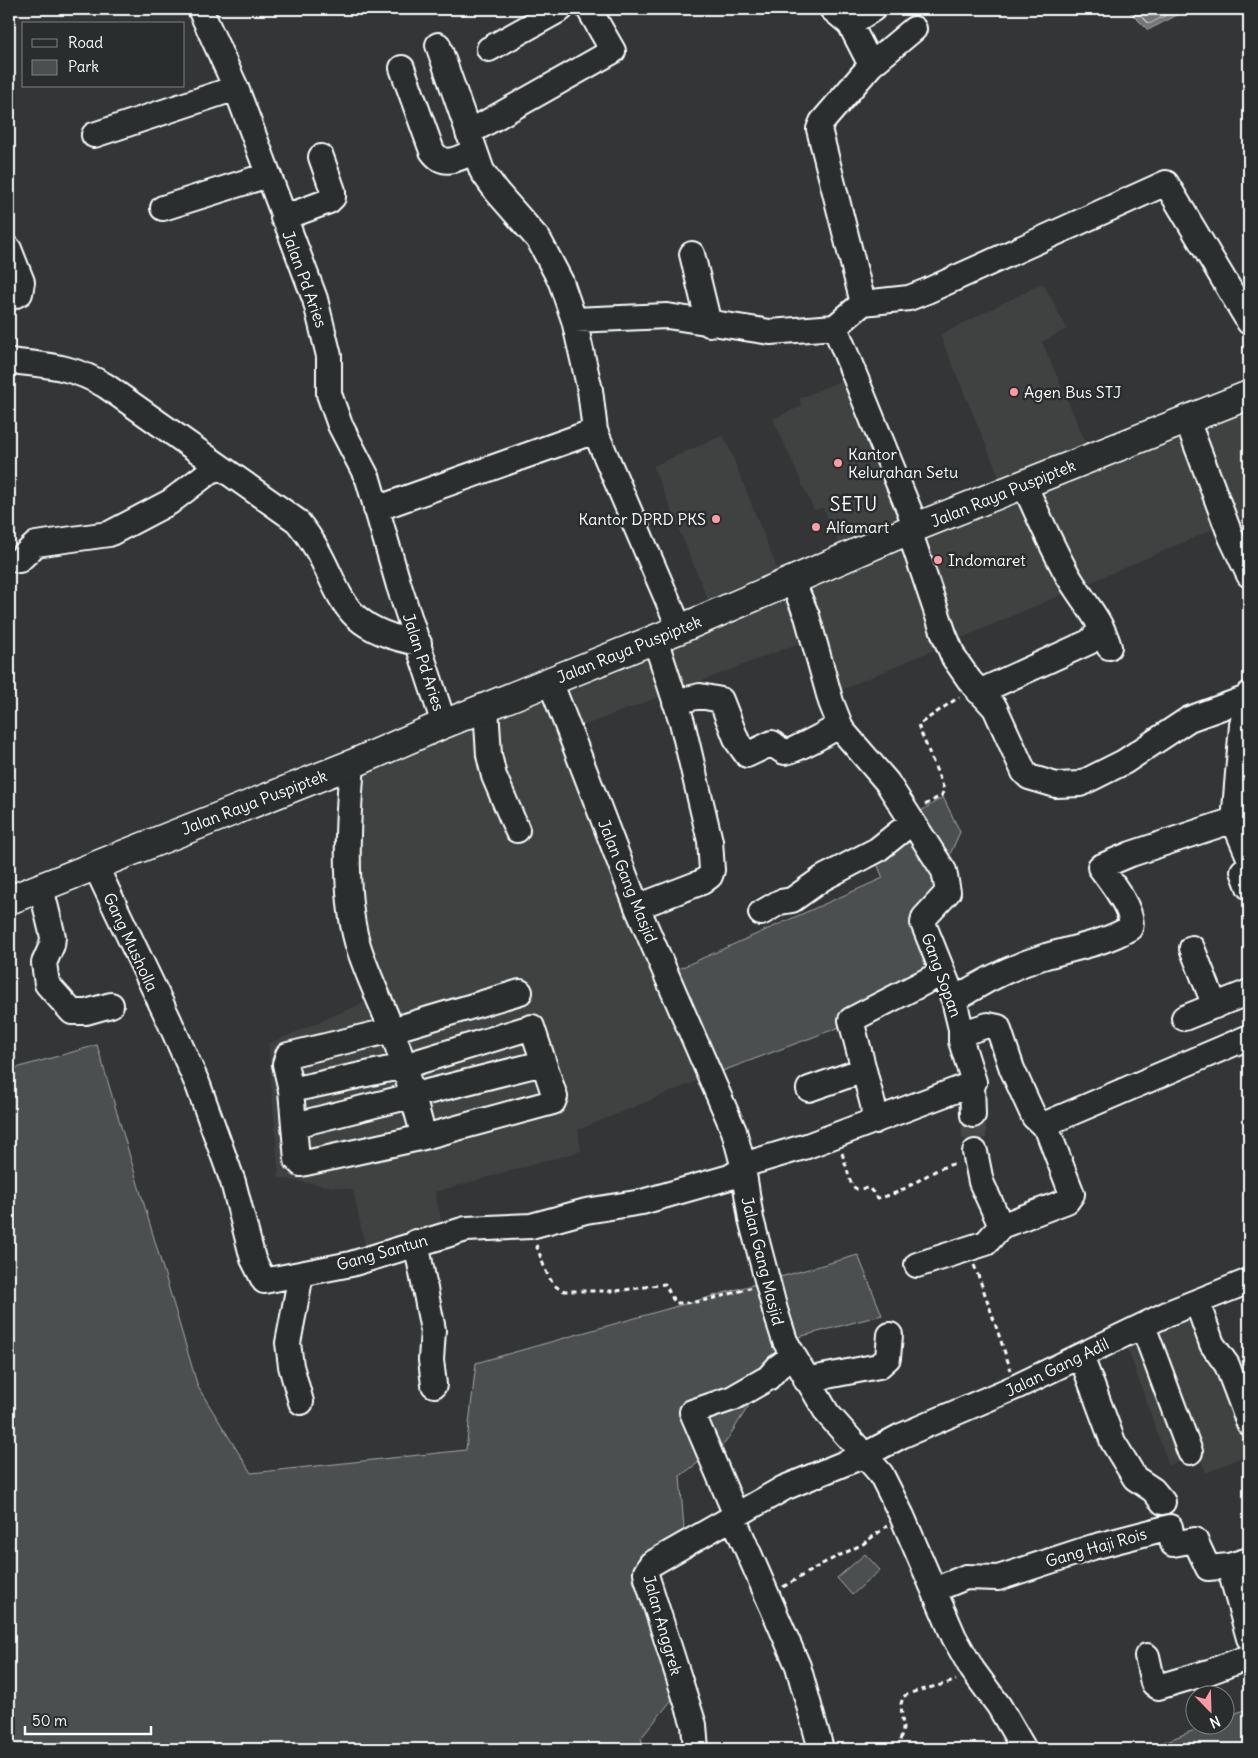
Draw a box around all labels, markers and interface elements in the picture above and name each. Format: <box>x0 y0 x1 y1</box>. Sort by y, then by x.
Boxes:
legend <box>22 22 185 88</box>
text: Road <box>68 33 103 52</box>
text: Park <box>68 57 99 76</box>
street label: Jalan Pd Aries <box>278 228 332 330</box>
place label: Agen Bus STJ <box>1024 382 1121 402</box>
marker: Agen Bus STJ <box>1008 386 1020 398</box>
place label: Kantor Kelurahan Setu <box>848 444 958 482</box>
street label: Jalan Raya Puspiptek <box>928 455 1078 531</box>
marker: Kantor Kelurahan Setu <box>832 457 844 469</box>
district label: SETU <box>830 492 878 516</box>
place label: Kantor DPRD PKS <box>579 509 706 529</box>
marker: Kantor DPRD PKS <box>710 513 722 525</box>
place label: Alfamart <box>826 517 890 537</box>
marker: Alfamart <box>810 521 822 533</box>
place label: Indomaret <box>948 550 1026 570</box>
marker: Indomaret <box>932 554 944 566</box>
street label: Jalan Pd Aries <box>399 611 449 713</box>
street label: Jalan Raya Puspiptek <box>554 611 704 687</box>
street label: Jalan Raya Puspiptek <box>178 765 330 839</box>
street label: Jalan Gang Masjid <box>594 816 662 946</box>
street label: Gang Musholla <box>99 889 163 995</box>
street label: Gang Sopan <box>918 930 966 1020</box>
street label: Jalan Gang Masjid <box>737 1195 789 1327</box>
street label: Gang Santun <box>334 1229 430 1275</box>
street label: Jalan Gang Adil <box>1002 1333 1112 1401</box>
street label: Gang Haji Rois <box>1043 1523 1149 1571</box>
street label: Jalan Anggrek <box>639 1573 687 1677</box>
north arrow <box>1186 1686 1236 1736</box>
scale bar <box>25 1703 151 1735</box>
text: 50 m <box>32 1711 67 1730</box>
text: N <box>1207 1712 1223 1732</box>

